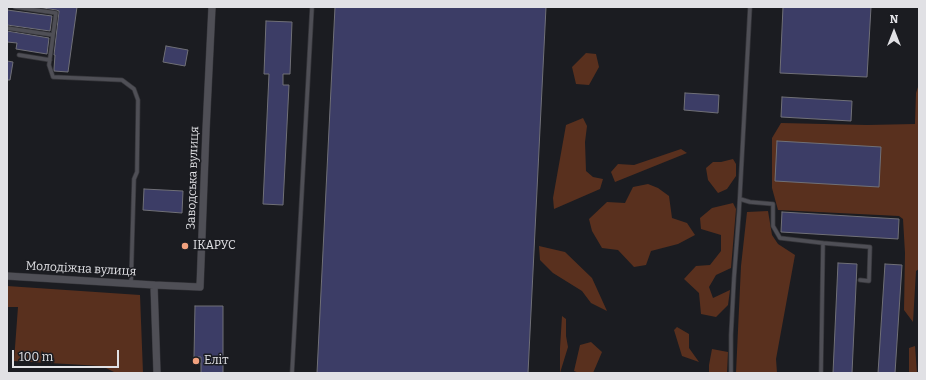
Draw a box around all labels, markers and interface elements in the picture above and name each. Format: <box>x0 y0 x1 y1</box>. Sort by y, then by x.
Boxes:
north arrow <box>874 12 914 52</box>
text: N <box>890 13 898 26</box>
street label: Заводська вулиця <box>184 126 202 230</box>
place label: ІКАРУС <box>193 239 236 253</box>
marker: ІКАРУС <box>180 241 190 251</box>
street label: Молодіжна вулиця <box>25 259 137 279</box>
scale bar <box>14 342 121 368</box>
text: 100 m <box>19 350 53 364</box>
place label: Еліт <box>204 354 228 368</box>
marker: Еліт <box>191 356 201 366</box>

